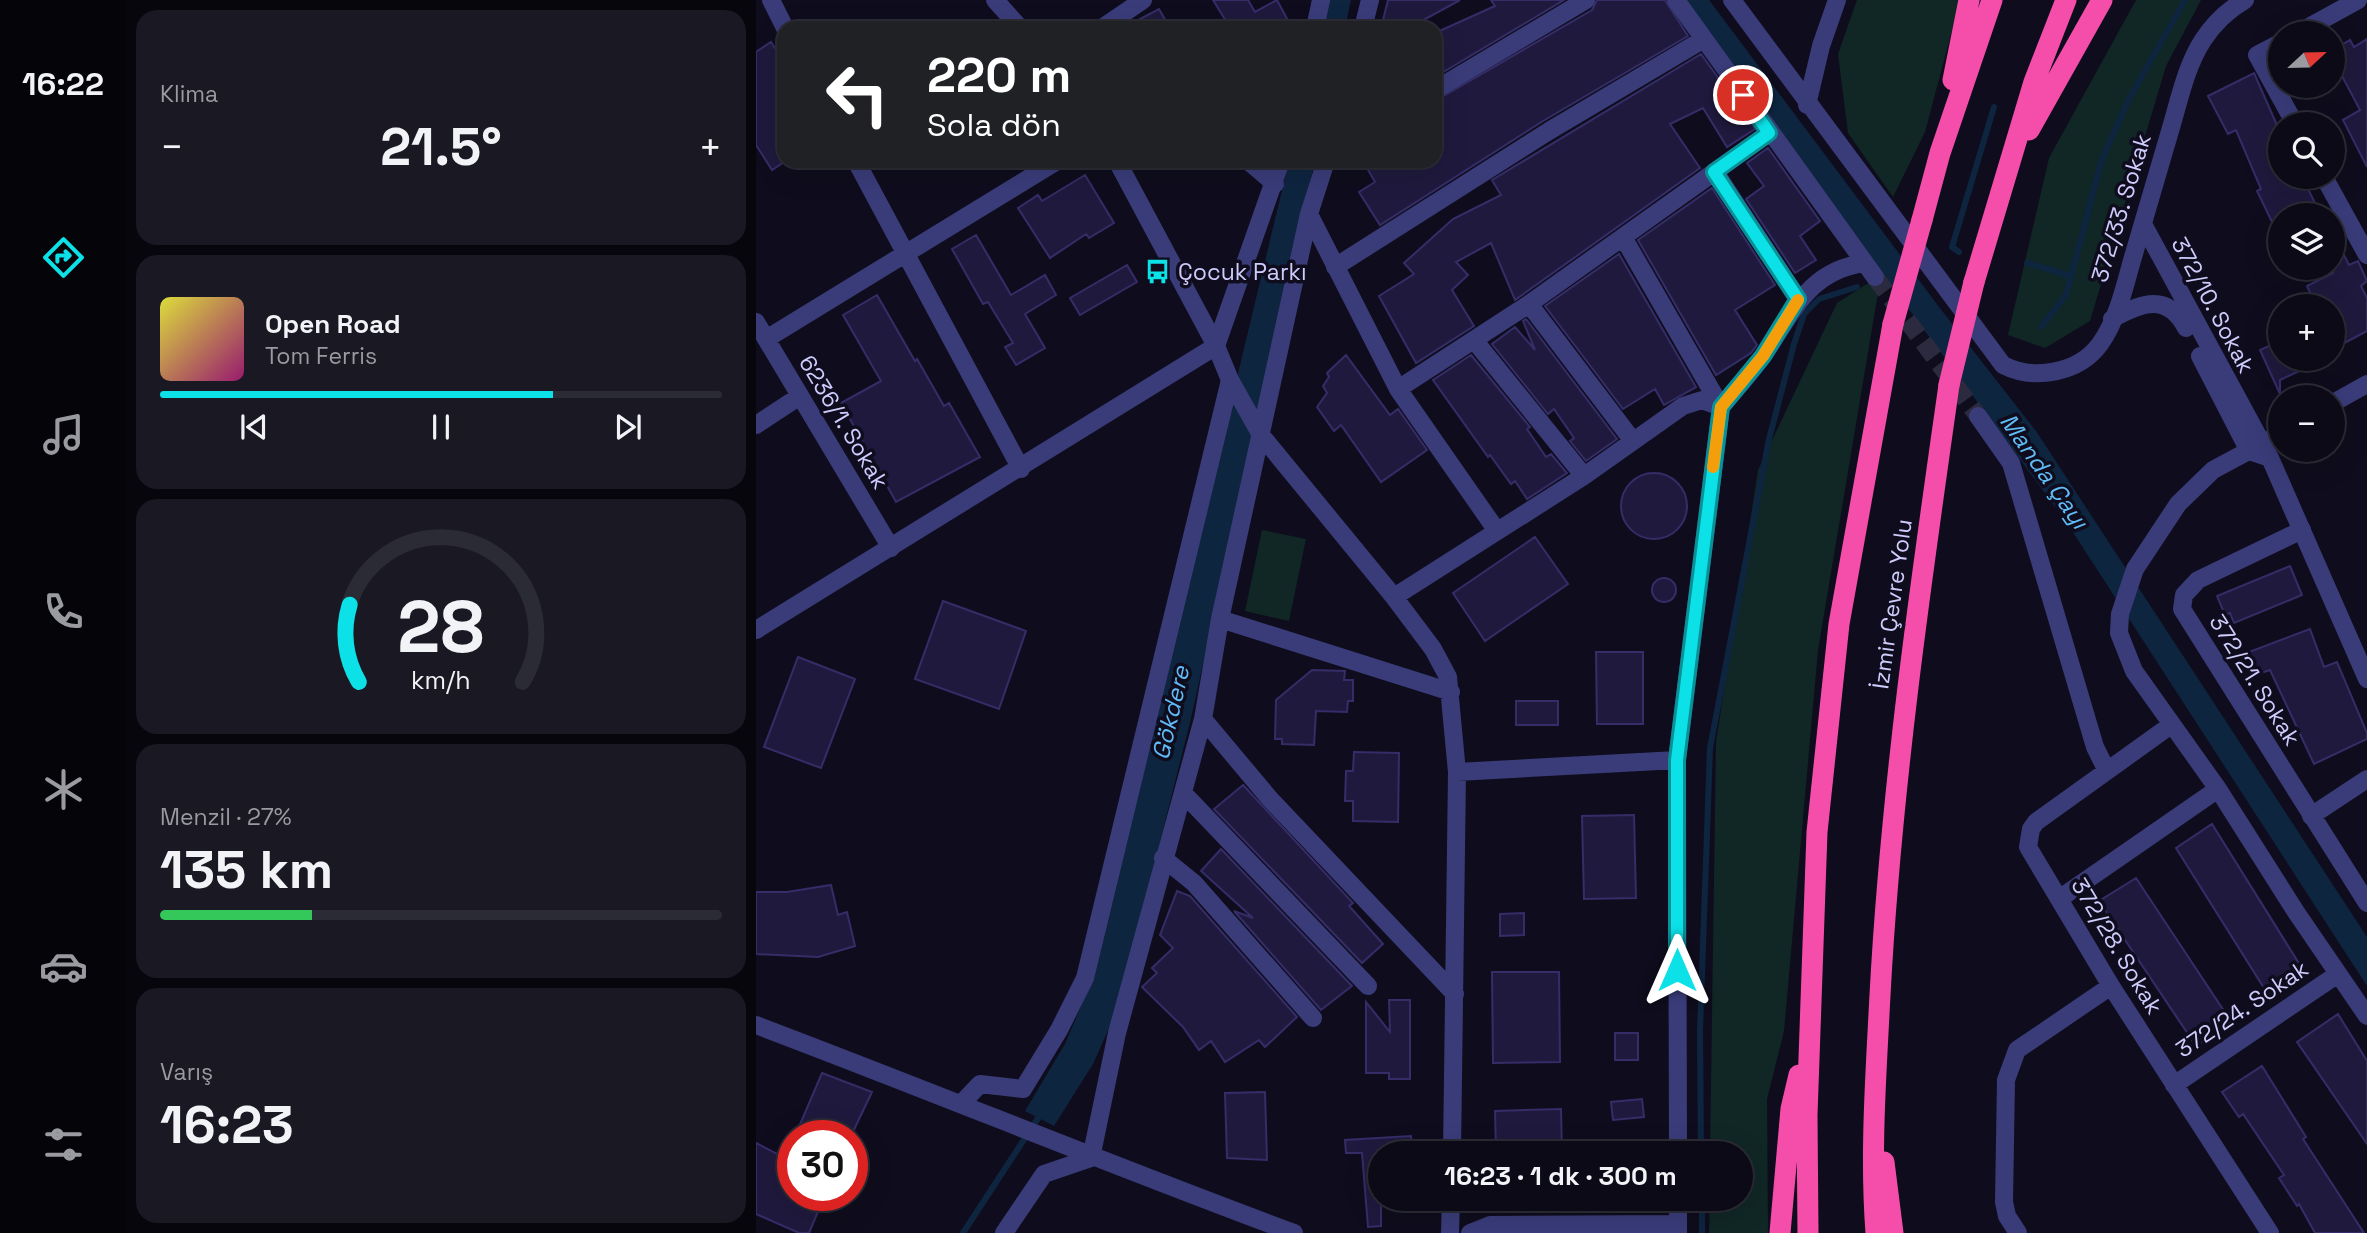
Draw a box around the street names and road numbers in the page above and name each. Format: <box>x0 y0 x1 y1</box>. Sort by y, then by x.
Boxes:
street label: 372/33. Sokak <box>2084 130 2158 286</box>
street label: 372/10. Sokak <box>2165 232 2261 378</box>
street label: 6236/1. Sokak <box>792 350 896 494</box>
street label: İzmir Çevre Yolu <box>1865 517 1919 691</box>
street label: 372/21. Sokak <box>2203 609 2307 751</box>
street label: 372/28. Sokak <box>2064 872 2170 1020</box>
street label: 372/24. Sokak <box>2170 954 2314 1064</box>

